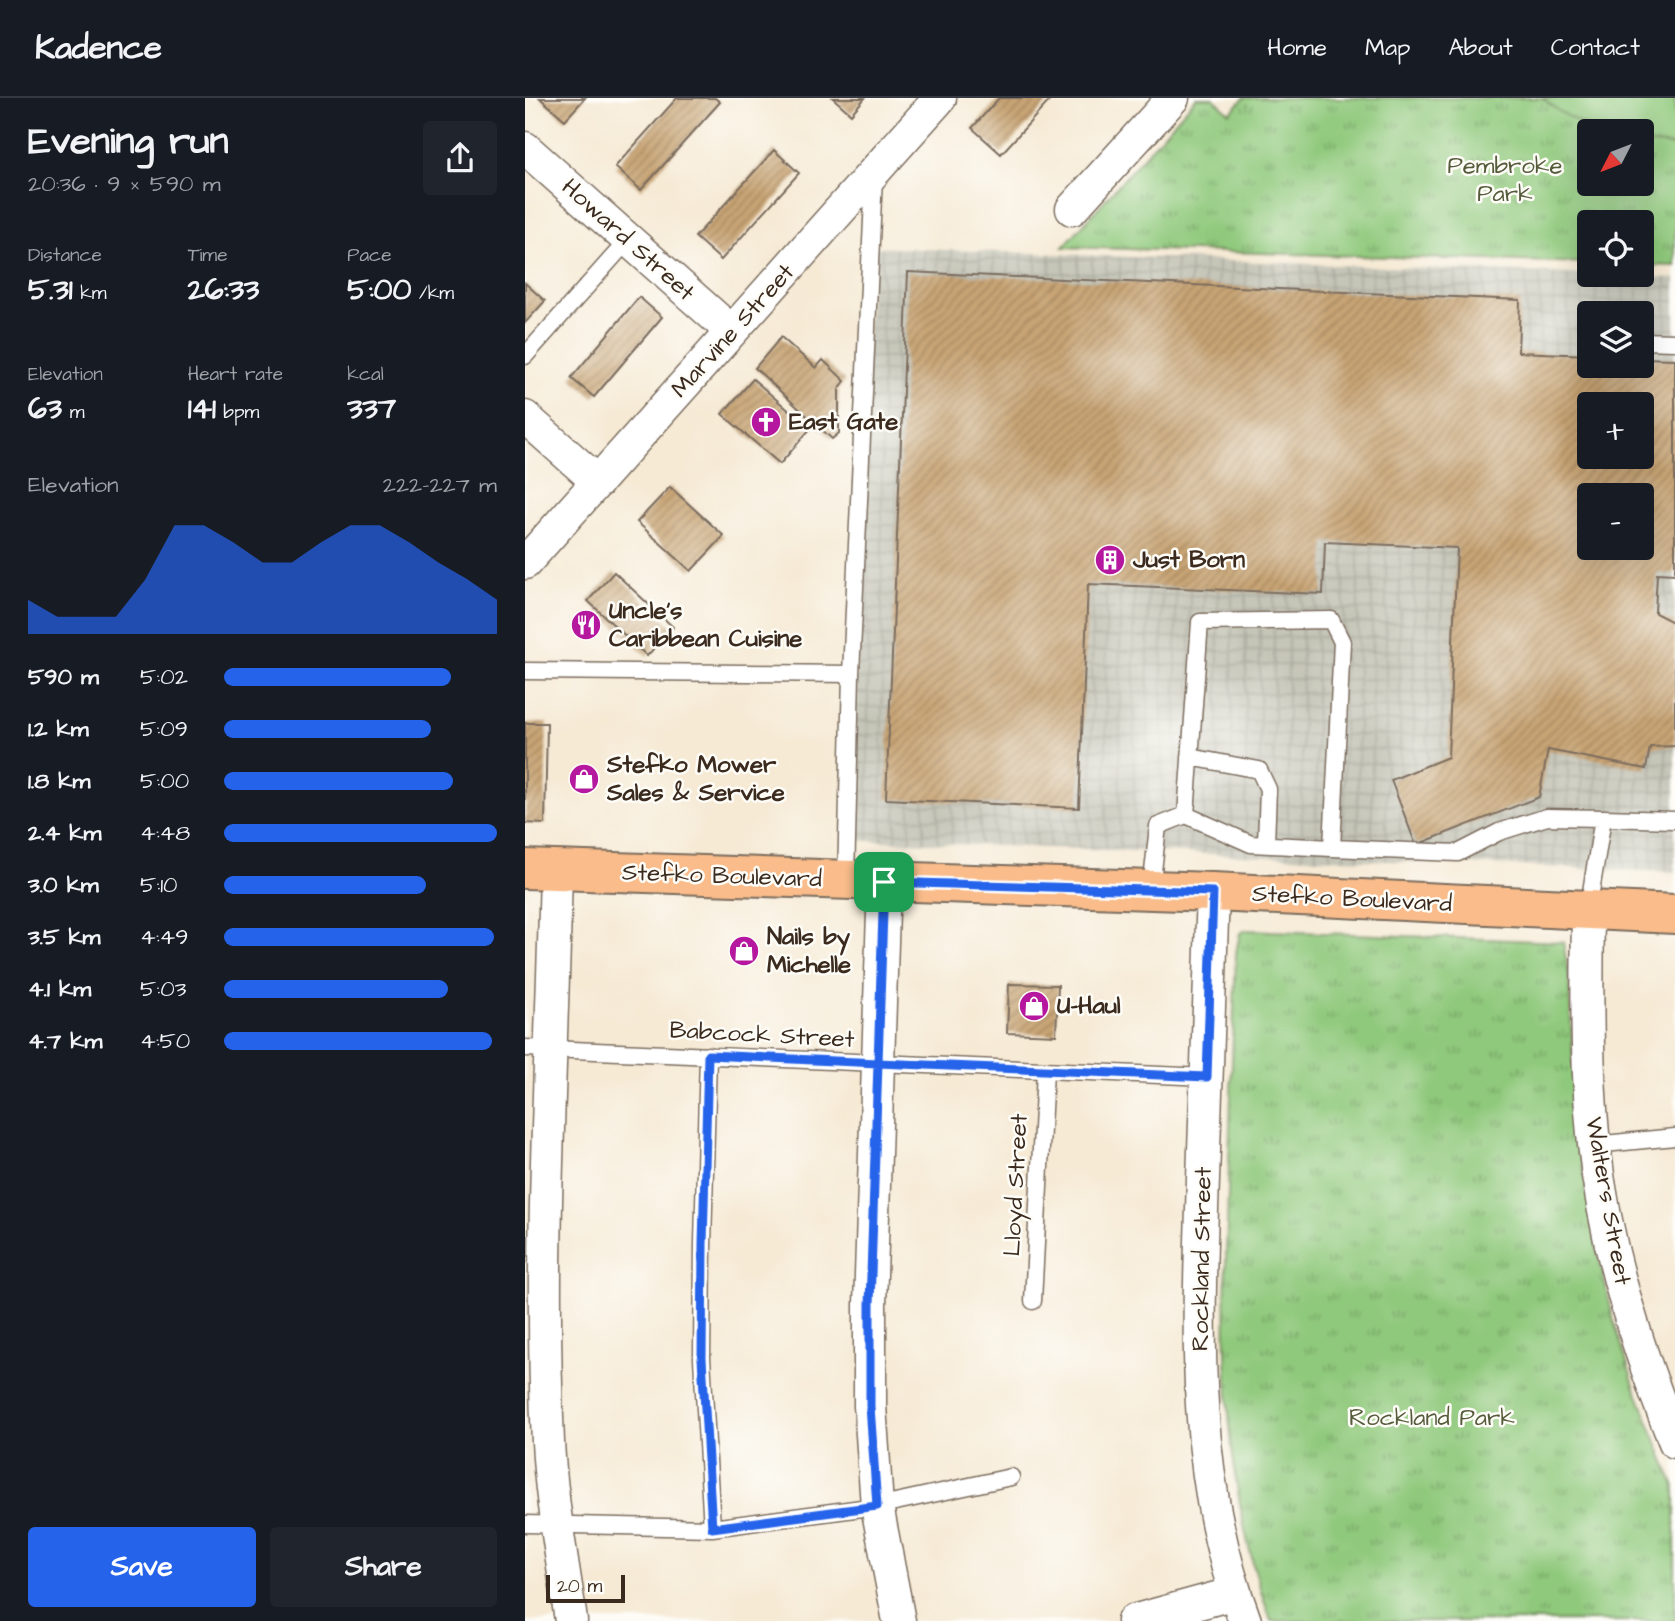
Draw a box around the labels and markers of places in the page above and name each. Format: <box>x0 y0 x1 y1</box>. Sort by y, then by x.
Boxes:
church icon: East Gate <box>749 405 783 439</box>
place label: East Gate <box>789 405 898 439</box>
building icon: Just Born <box>1093 543 1127 577</box>
place label: Just Born <box>1132 543 1245 577</box>
place label: Uncle's Caribbean Cuisine <box>609 594 802 656</box>
restaurant icon: Uncle's Caribbean Cuisine <box>569 608 603 642</box>
place label: Stefko Mower Sales & Service <box>606 748 785 810</box>
shop icon: Stefko Mower Sales & Service <box>567 762 601 796</box>
pin <box>854 852 914 912</box>
place label: Nails by Michelle <box>767 920 851 982</box>
shop icon: Nails by Michelle <box>727 934 761 968</box>
shop icon: U-Haul <box>1017 989 1051 1023</box>
place label: U-Haul <box>1057 989 1121 1023</box>

